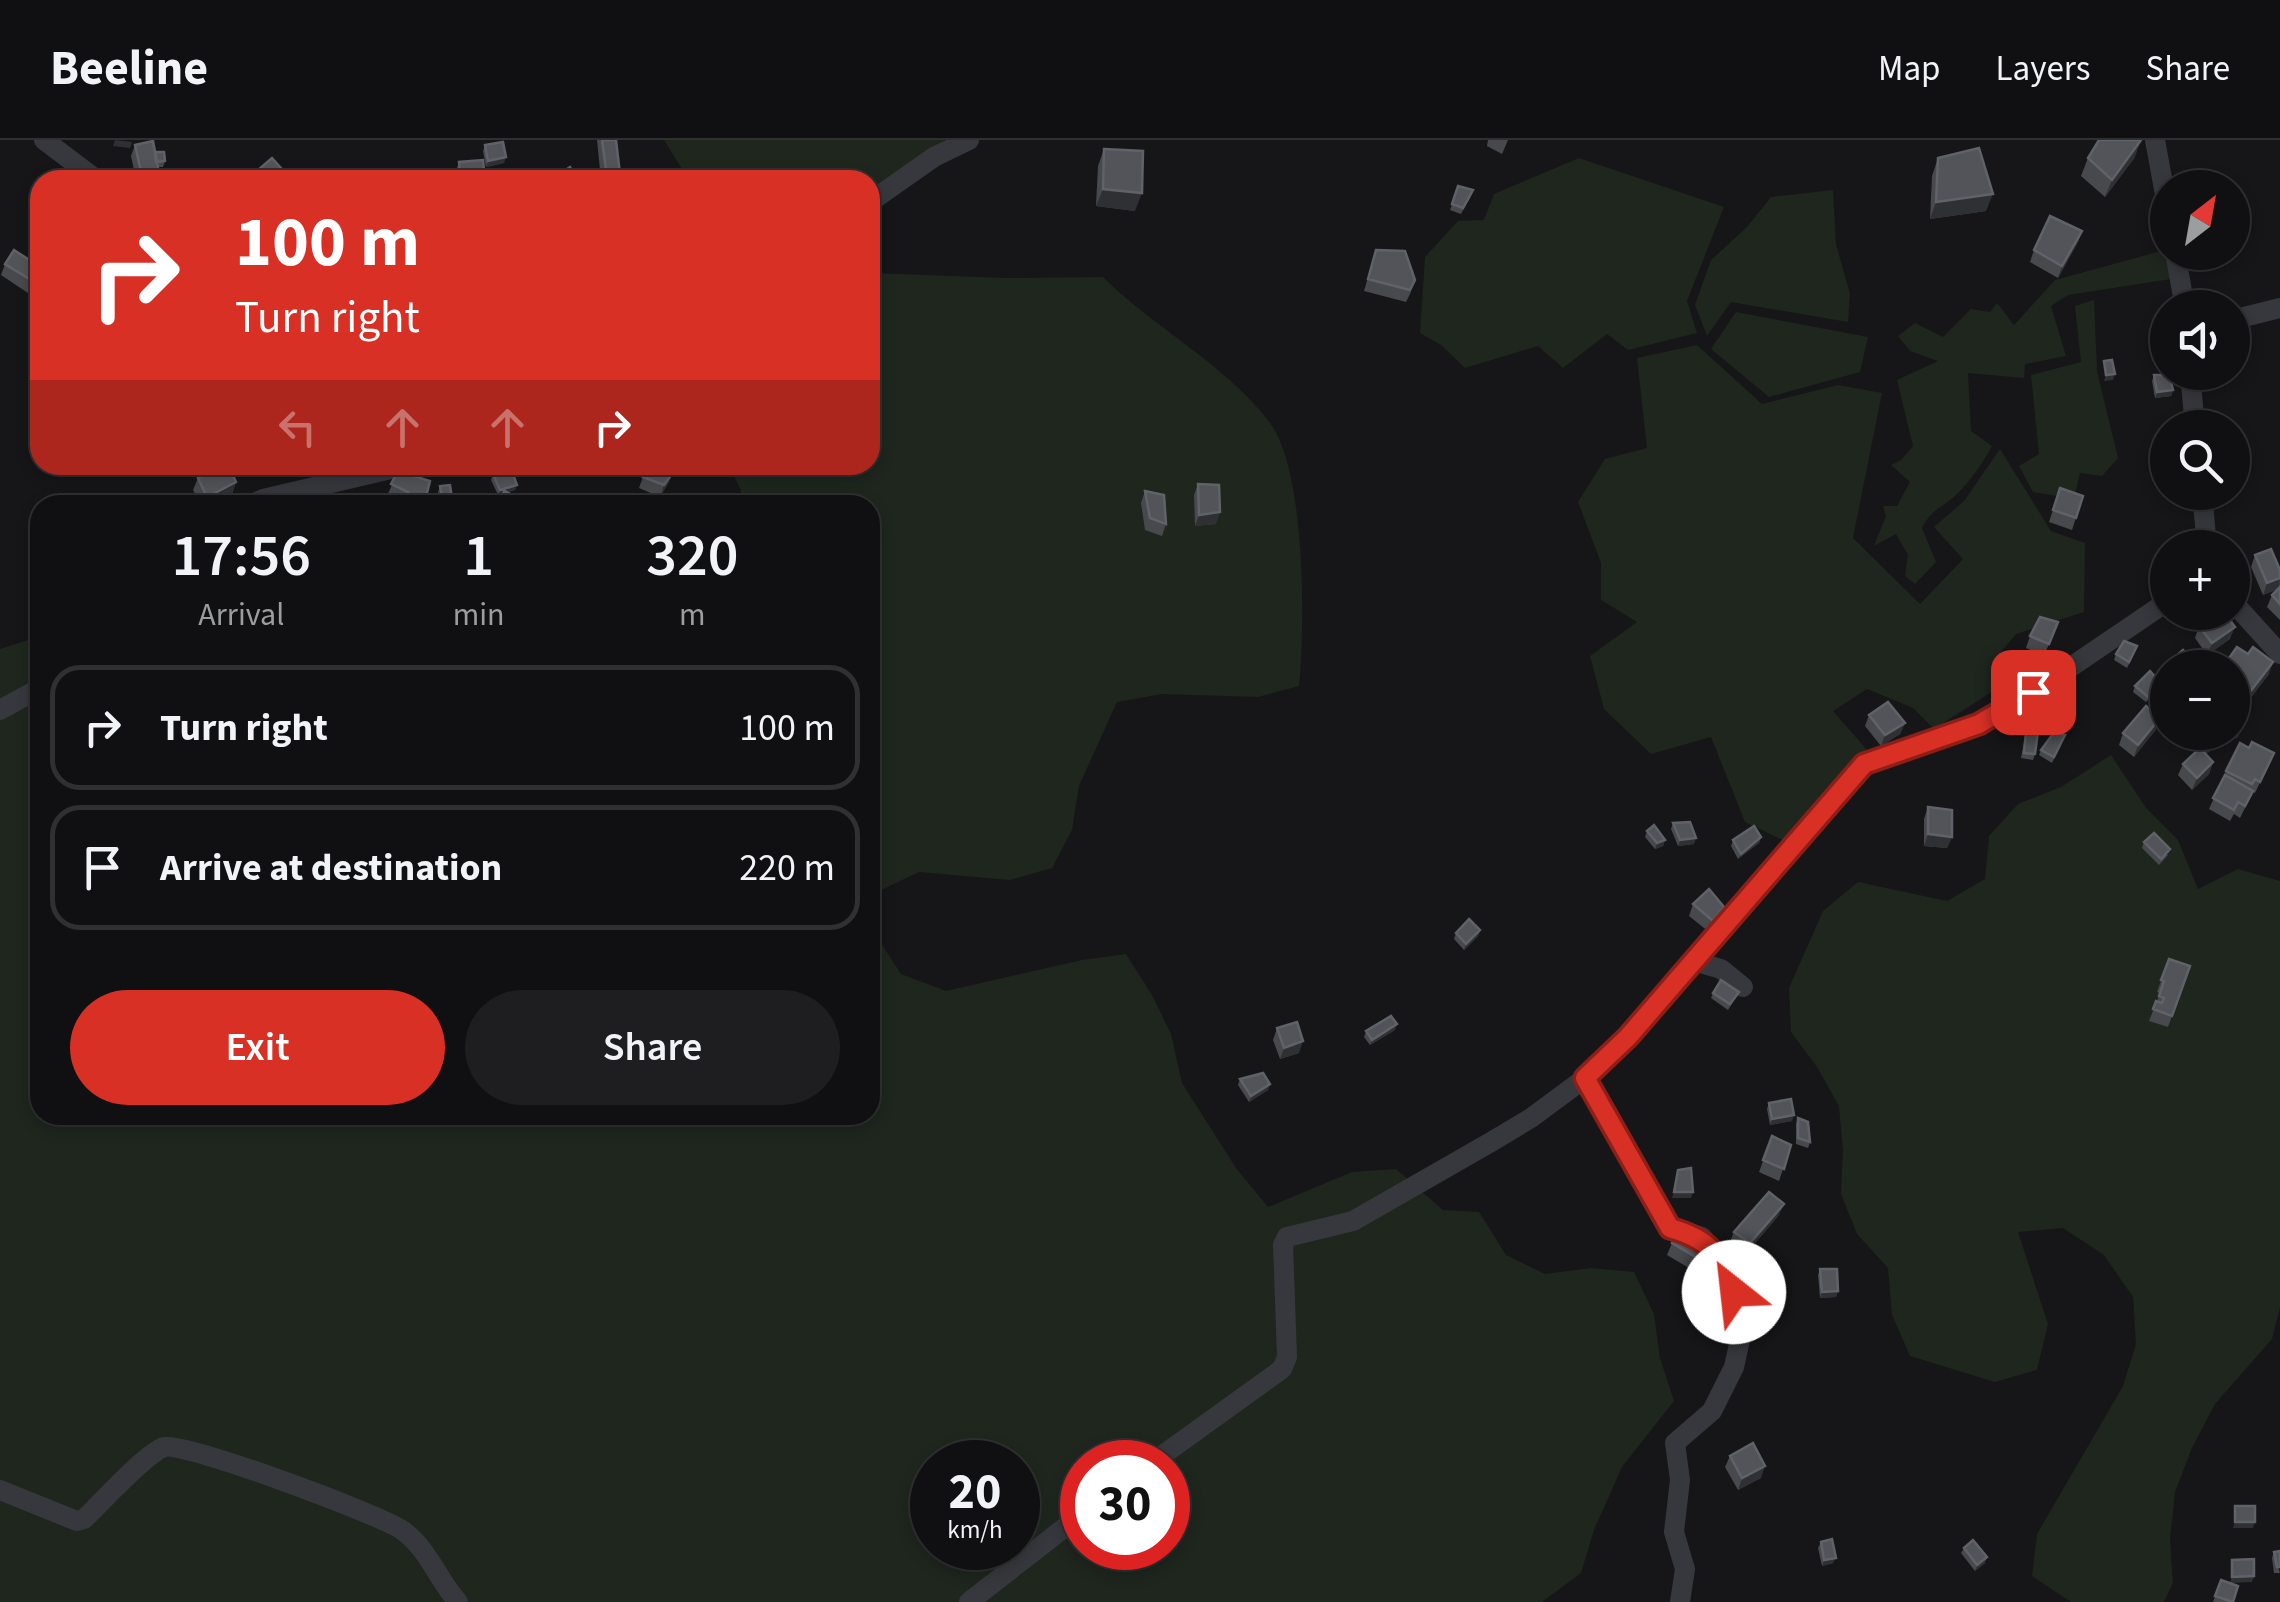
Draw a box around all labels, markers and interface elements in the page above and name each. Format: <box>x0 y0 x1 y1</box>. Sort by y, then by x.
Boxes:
text: Beeline <box>50 35 208 103</box>
text: Map <box>1878 44 1941 94</box>
text: Layers <box>1996 44 2090 94</box>
text: Share <box>2145 44 2230 94</box>
north arrow <box>2150 170 2250 270</box>
map controls <box>2150 170 2250 750</box>
text: 100 m <box>235 193 420 293</box>
icon: right <box>70 210 200 340</box>
text: Turn right <box>235 286 420 350</box>
button: sound <box>2150 290 2250 390</box>
icon: left <box>270 400 325 455</box>
icon: ahead <box>375 400 430 455</box>
icon: ahead <box>480 400 535 455</box>
icon: right <box>585 400 640 455</box>
button: search <box>2150 410 2250 510</box>
text: 17:56 <box>172 514 311 599</box>
text: 1 <box>463 514 494 599</box>
text: 320 <box>646 514 738 599</box>
button: + <box>2150 530 2250 630</box>
text: Arrival <box>198 592 284 638</box>
text: min <box>453 592 505 638</box>
text: m <box>679 592 706 638</box>
pin <box>1991 650 2076 735</box>
button: − <box>2150 650 2250 750</box>
icon: arrive <box>2006 665 2061 720</box>
icon: right <box>75 700 130 755</box>
text: Turn right <box>160 701 328 755</box>
text: 100 m <box>739 701 835 755</box>
icon: arrive <box>75 840 130 895</box>
text: Arrive at destination <box>160 841 502 895</box>
text: 220 m <box>739 841 835 895</box>
button: Exit <box>70 990 445 1105</box>
button: Share <box>465 990 840 1105</box>
position arrow <box>1682 1240 1786 1344</box>
speed limit sign: 30 <box>1060 1440 1190 1570</box>
text: 20 <box>949 1457 1001 1528</box>
text: km/h <box>947 1512 1003 1548</box>

